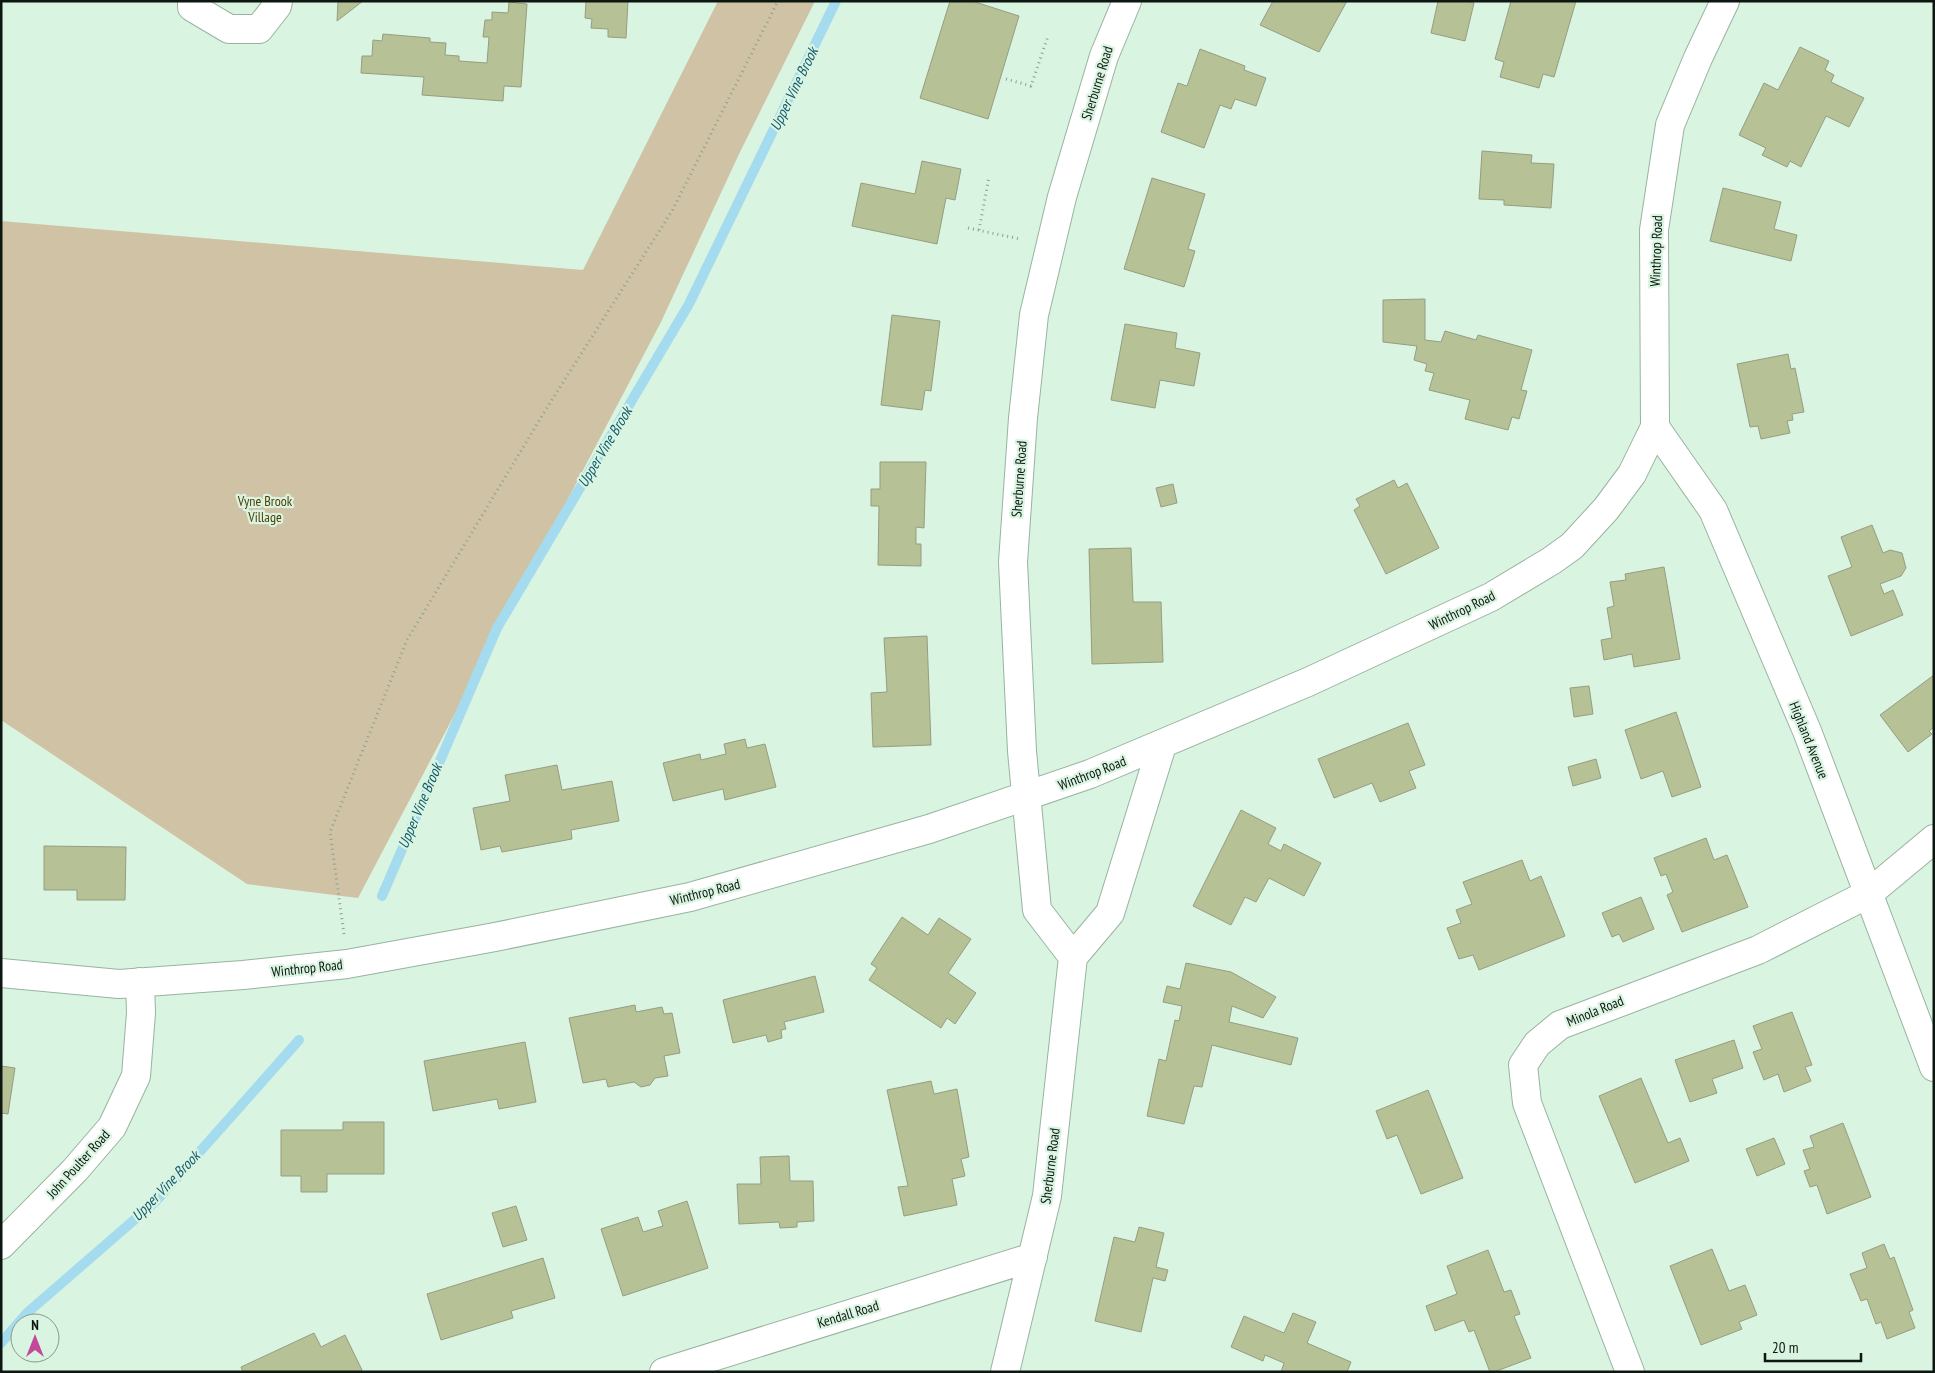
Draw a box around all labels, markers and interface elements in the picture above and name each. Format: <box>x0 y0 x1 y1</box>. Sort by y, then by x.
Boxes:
water label: Upper Vine Brook <box>765 42 823 133</box>
street label: Sherburne Road <box>1077 44 1117 122</box>
street label: Winthrop Road <box>1646 215 1666 287</box>
water label: Upper Vine Brook <box>573 401 637 490</box>
street label: Sherburne Road <box>1007 440 1031 518</box>
park label: Vyne Brook Village <box>237 492 293 526</box>
street label: Winthrop Road <box>1426 586 1498 634</box>
street label: Highland Avenue <box>1785 699 1833 781</box>
street label: Winthrop Road <box>1055 752 1129 794</box>
water label: Upper Vine Brook <box>393 759 447 851</box>
street label: Winthrop Road <box>668 875 742 909</box>
street label: Winthrop Road <box>271 955 343 981</box>
street label: Minola Road <box>1564 991 1626 1031</box>
street label: John Poulter Road <box>42 1126 114 1203</box>
street label: Sherburne Road <box>1036 1127 1064 1205</box>
water label: Upper Vine Brook <box>128 1145 205 1225</box>
street label: Kendall Road <box>815 1296 881 1332</box>
north arrow <box>10 1313 60 1363</box>
text: N <box>31 1316 39 1334</box>
scale bar <box>1765 1330 1861 1362</box>
text: 20 m <box>1772 1338 1798 1357</box>

